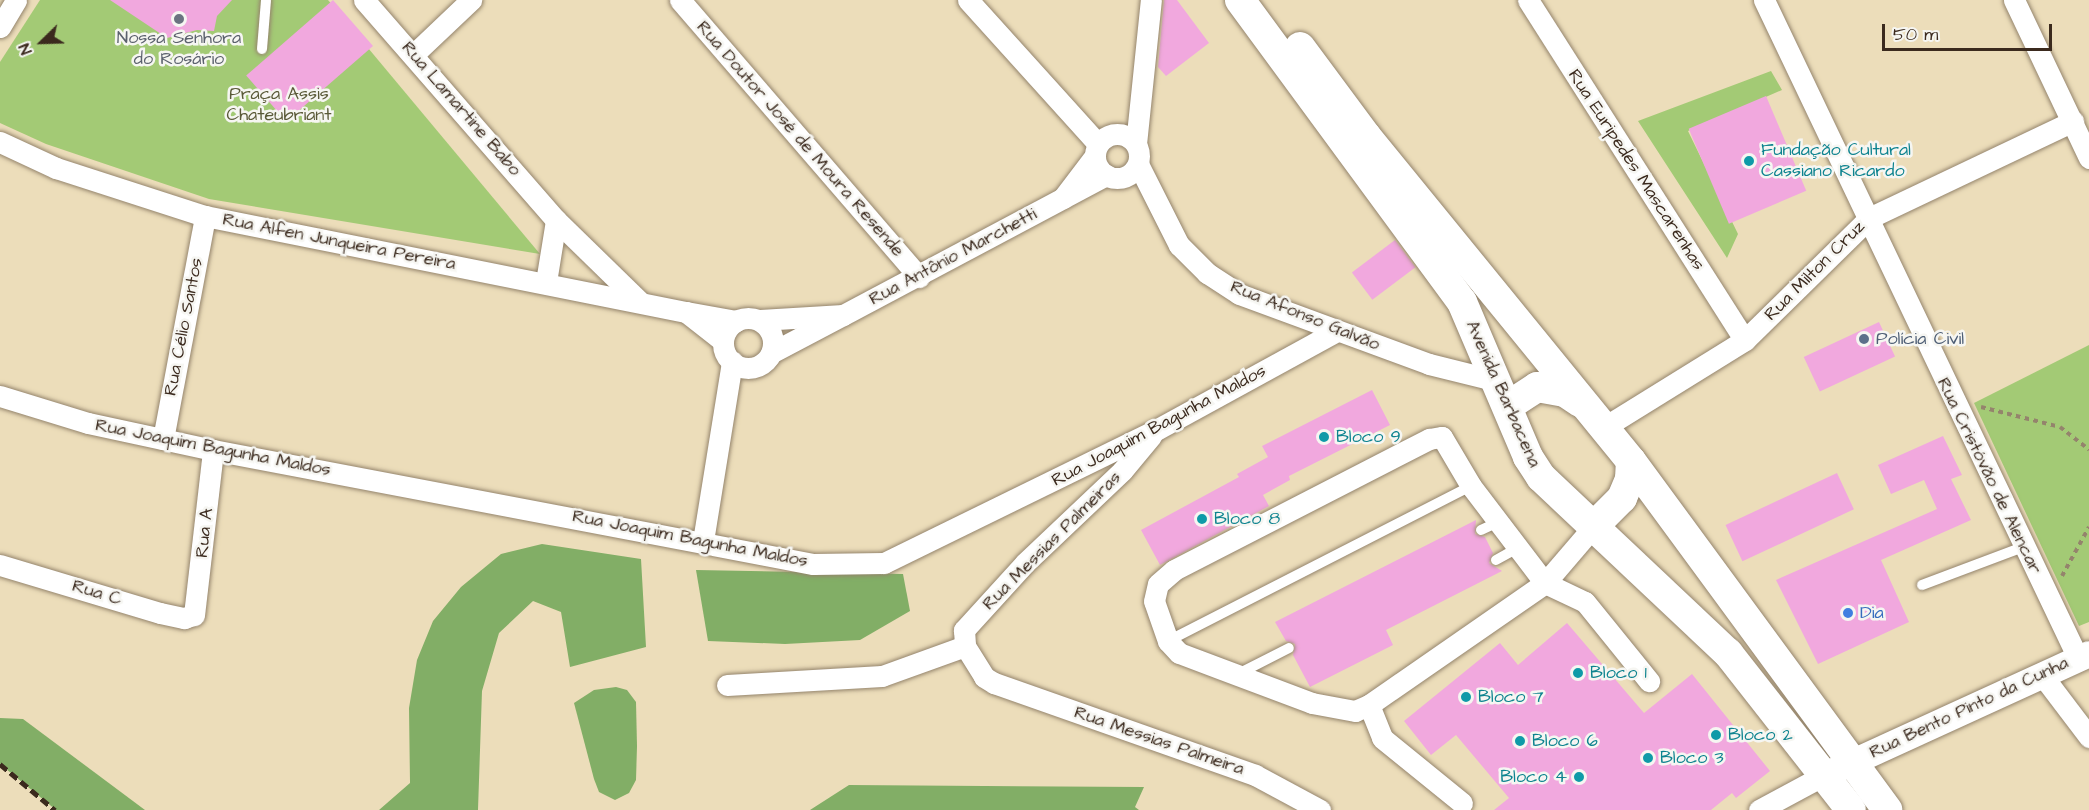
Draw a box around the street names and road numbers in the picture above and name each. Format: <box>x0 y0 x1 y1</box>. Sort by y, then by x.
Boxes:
street label: Rua Doutor José de Moura Resende <box>692 17 908 261</box>
street label: Rua Lamartine Babo <box>397 37 525 181</box>
street label: Rua Euripedes Mascarenhas <box>1563 66 1709 274</box>
street label: Rua Antônio Marchetti <box>866 204 1040 310</box>
street label: Rua Alfen Junqueira Pereira <box>221 209 457 275</box>
street label: Rua Milton Cruz <box>1760 216 1870 326</box>
street label: Rua Célio Santos <box>160 256 208 398</box>
street label: Rua Afonso Galvão <box>1227 276 1383 356</box>
street label: Avenida Barbacena <box>1461 317 1545 471</box>
street label: Rua Joaquim Bagunha Maldos <box>1048 360 1270 492</box>
street label: Rua Cristóvão de Alencar <box>1932 374 2046 578</box>
street label: Rua Joaquim Bagunha Maldos <box>93 415 333 481</box>
street label: Rua Messias Palmeiras <box>978 467 1126 615</box>
street label: Rua Joaquim Bagunha Maldos <box>570 506 810 572</box>
street label: Rua A <box>192 507 218 559</box>
street label: Rua C <box>69 575 125 611</box>
street label: Rua Bento Pinto da Cunha <box>1866 652 2072 764</box>
street label: Rua Messias Palmeira <box>1071 702 1247 780</box>

